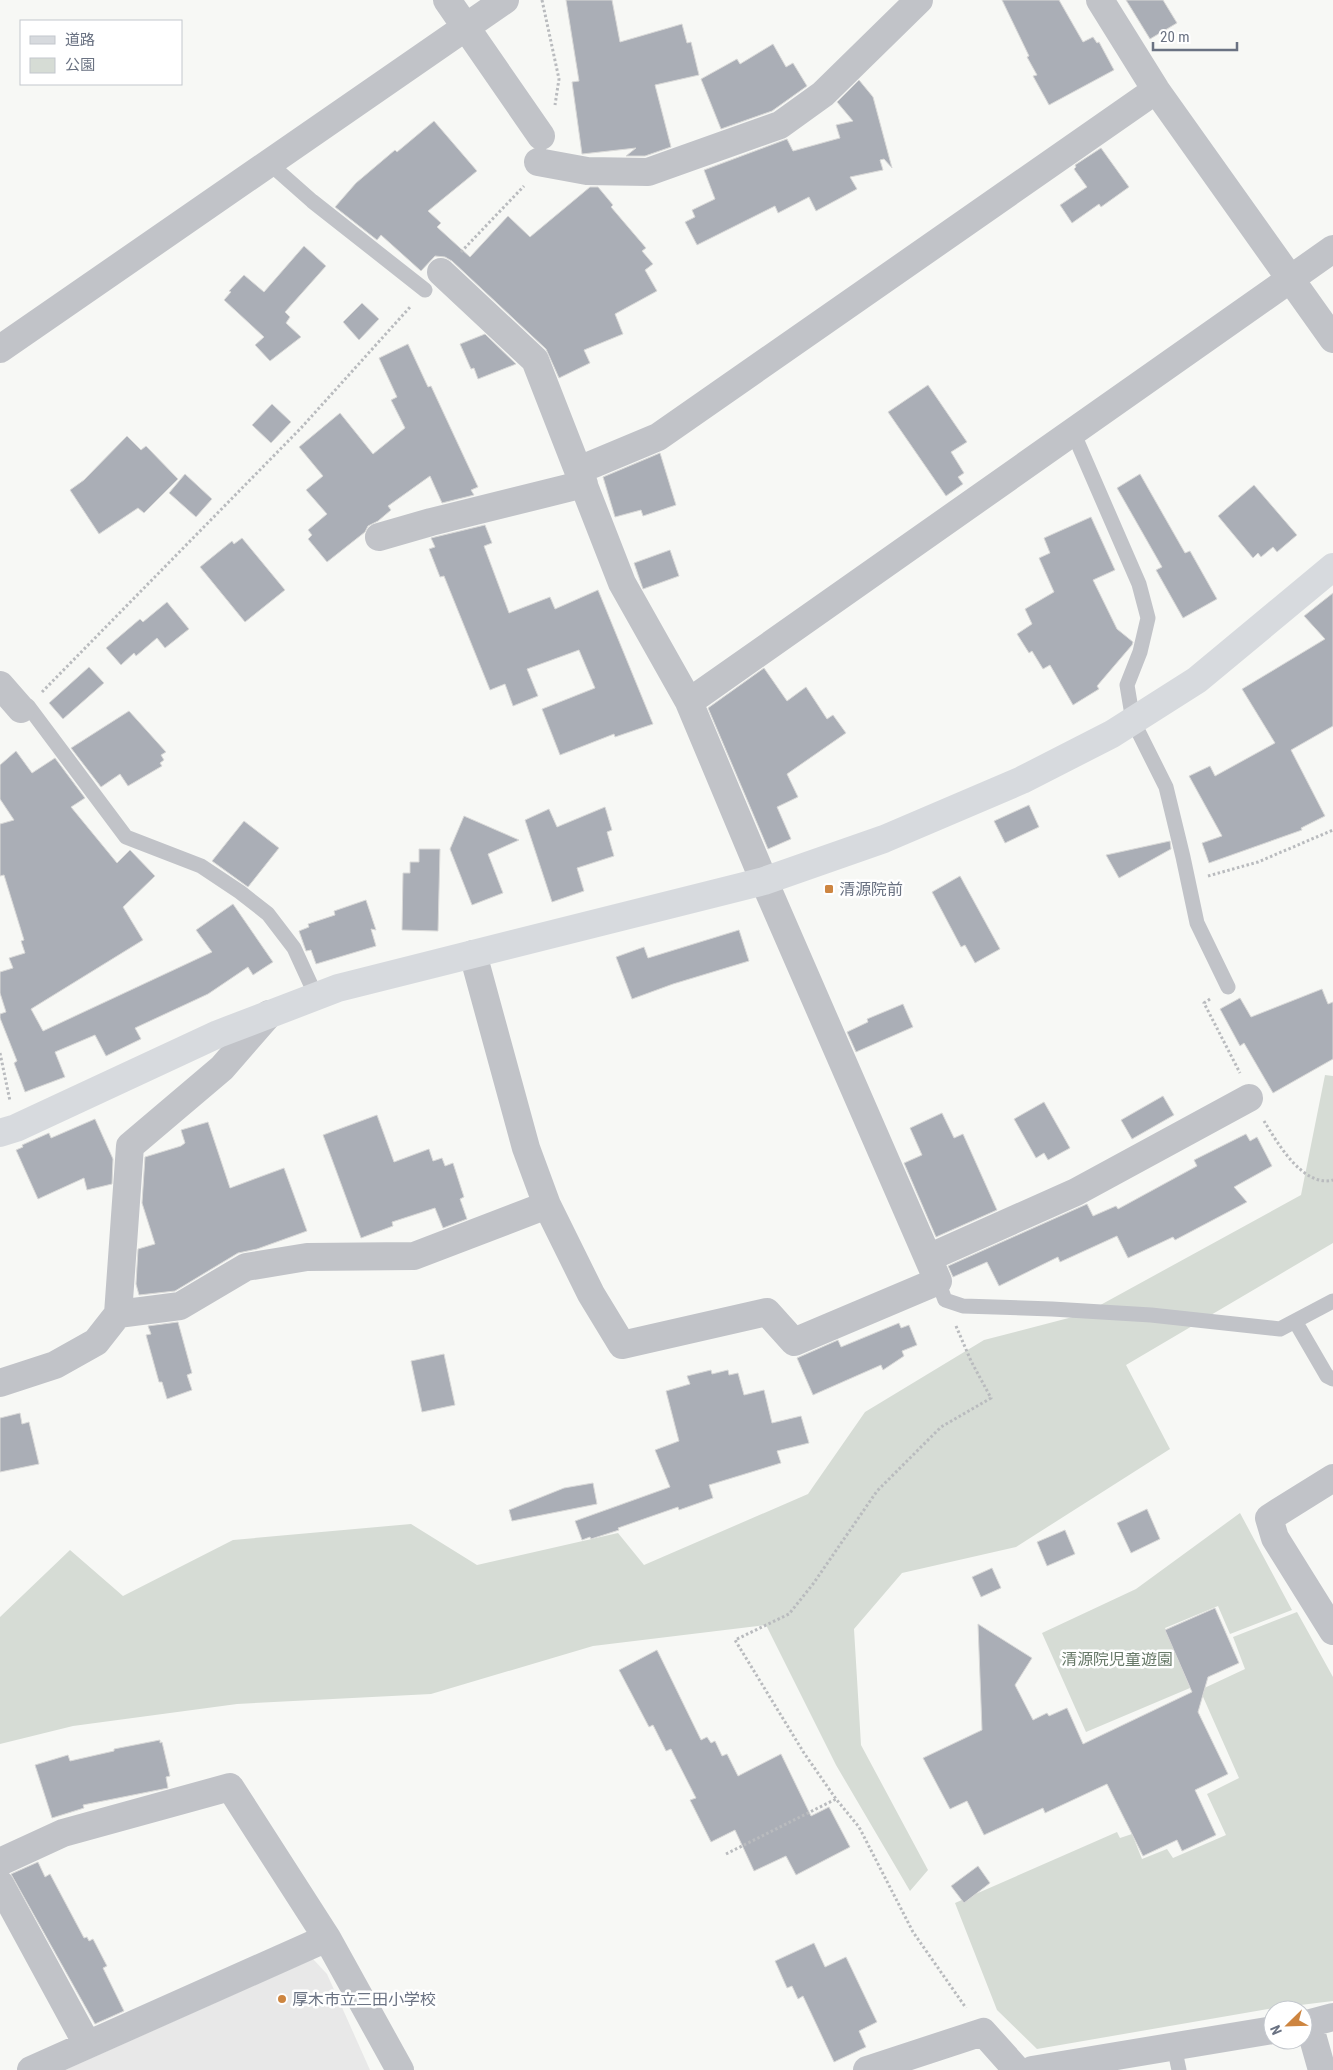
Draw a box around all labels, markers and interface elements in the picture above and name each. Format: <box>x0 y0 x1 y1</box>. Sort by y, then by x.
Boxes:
legend <box>20 20 182 85</box>
scale bar <box>1153 20 1237 52</box>
text: 20 m <box>1160 28 1190 46</box>
text: 道路 <box>65 31 95 49</box>
text: 公園 <box>65 56 95 74</box>
place label: 清源院前 <box>839 880 903 899</box>
marker: 清源院前 <box>823 883 835 895</box>
park label: 清源院児童遊園 <box>1061 1650 1173 1669</box>
place label: 厚木市立三田小学校 <box>292 1990 436 2009</box>
marker: 厚木市立三田小学校 <box>276 1993 288 2005</box>
north arrow <box>1263 2000 1313 2050</box>
text: N <box>1267 2023 1285 2037</box>

